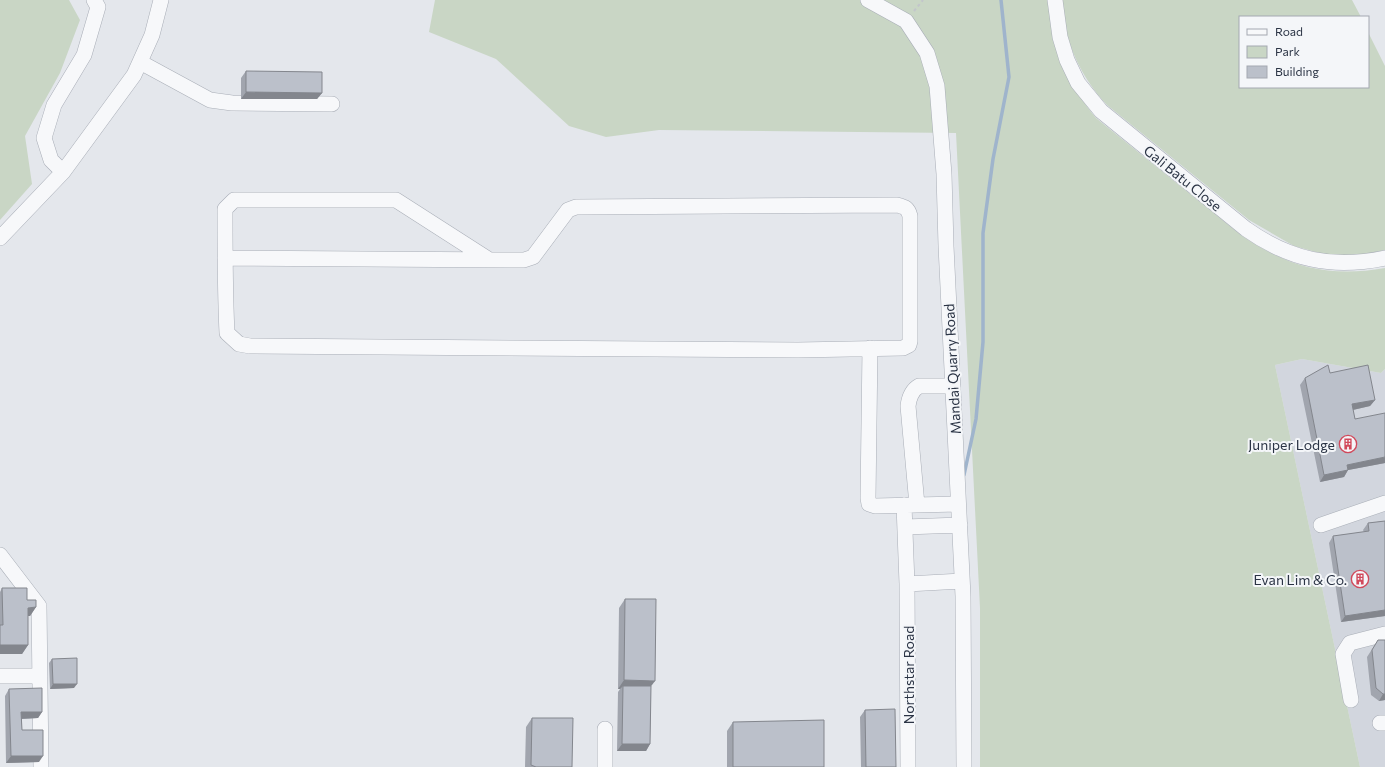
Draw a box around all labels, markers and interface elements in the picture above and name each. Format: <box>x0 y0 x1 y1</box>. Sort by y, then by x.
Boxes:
legend <box>1239 16 1369 88</box>
text: Road <box>1275 24 1303 38</box>
text: Park <box>1275 44 1301 58</box>
text: Building <box>1275 64 1319 78</box>
street label: Gali Batu Close <box>1141 141 1225 215</box>
street label: Mandai Quarry Road <box>940 303 964 435</box>
building icon: Juniper Lodge <box>1338 434 1358 454</box>
place label: Juniper Lodge <box>1248 436 1335 453</box>
building icon: Evan Lim & Co. <box>1350 569 1370 589</box>
place label: Evan Lim & Co. <box>1253 571 1347 588</box>
street label: Northstar Road <box>900 626 917 724</box>

